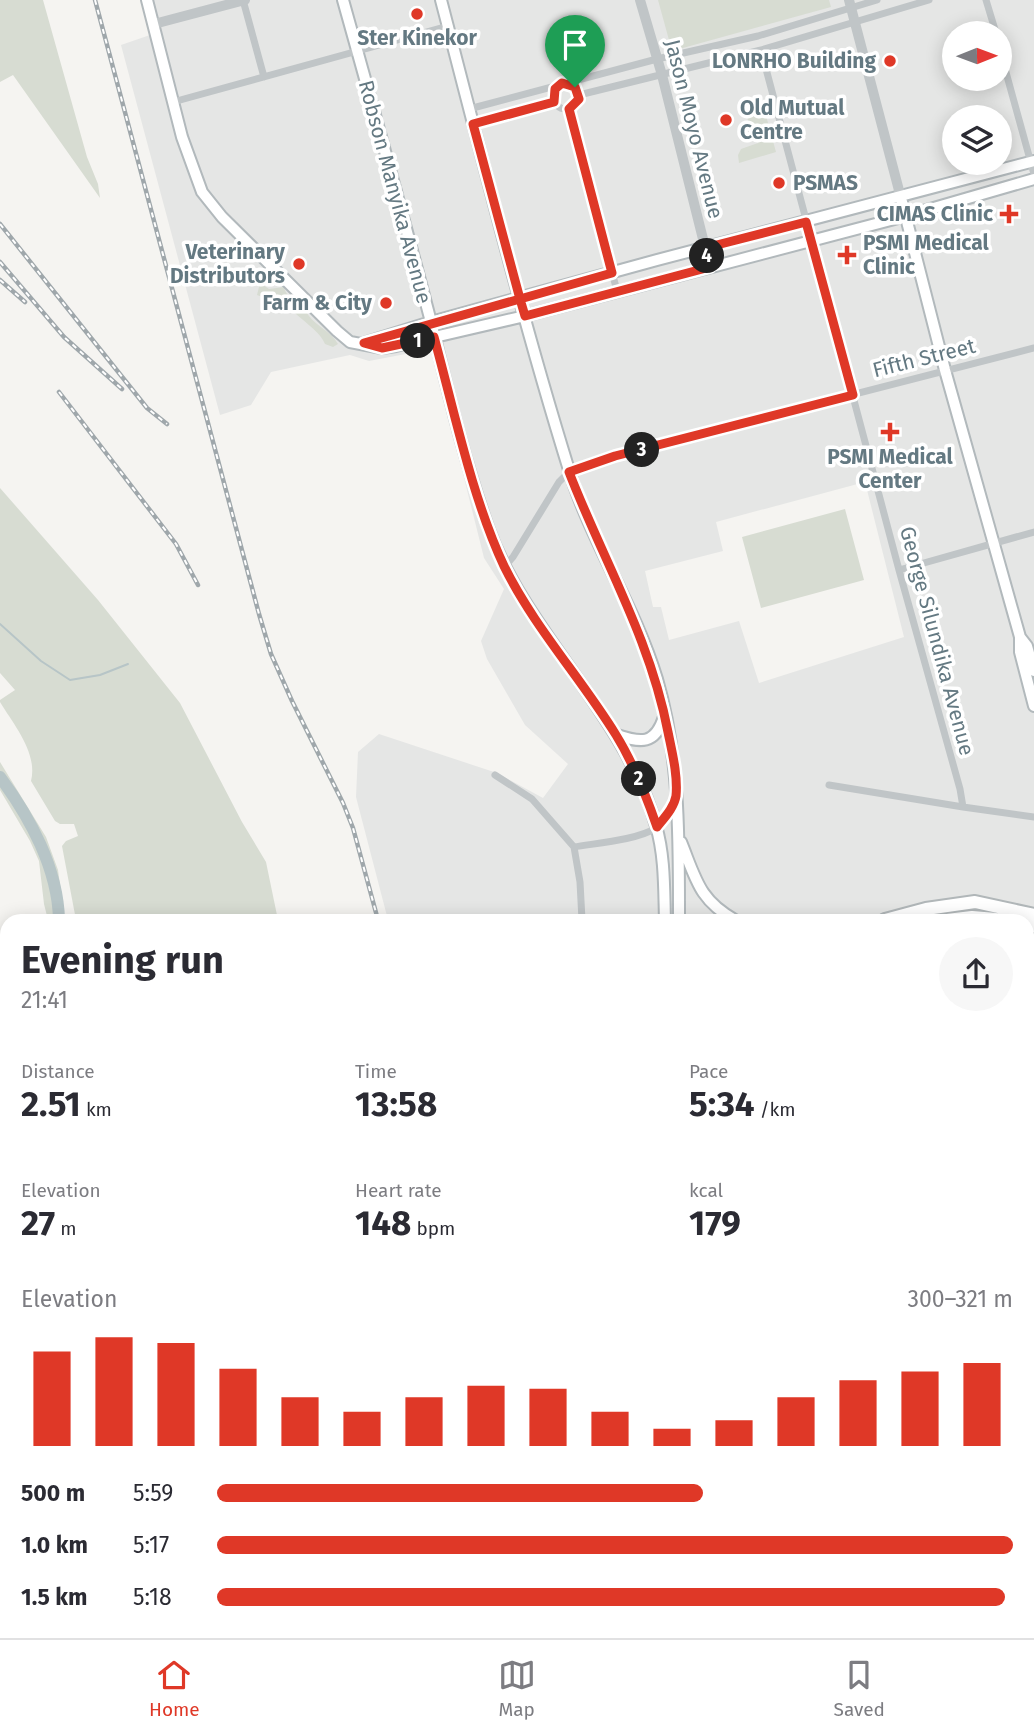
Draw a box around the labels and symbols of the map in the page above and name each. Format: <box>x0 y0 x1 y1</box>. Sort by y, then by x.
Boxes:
marker: Ster Kinekor <box>409 6 425 22</box>
pin <box>545 15 605 87</box>
north arrow <box>942 21 1012 91</box>
place label: Ster Kinekor <box>357 25 477 51</box>
street label: Jason Moyo Avenue <box>659 37 729 221</box>
place label: LONRHO Building <box>712 48 876 74</box>
marker: LONRHO Building <box>882 53 898 69</box>
street label: Robson Manyika Avenue <box>353 77 437 307</box>
place label: Old Mutual Centre <box>740 95 845 145</box>
marker: Old Mutual Centre <box>718 112 734 128</box>
place label: PSMAS <box>793 170 858 196</box>
marker: PSMAS <box>771 175 787 191</box>
place label: CIMAS Clinic <box>877 201 993 227</box>
marker: CIMAS Clinic <box>999 204 1019 224</box>
place label: PSMI Medical Clinic <box>863 230 989 280</box>
pin: 4 <box>690 238 724 274</box>
place label: Veterinary Distributors <box>170 239 285 289</box>
marker: PSMI Medical Clinic <box>837 245 857 265</box>
marker: Veterinary Distributors <box>291 256 307 272</box>
place label: Farm & City <box>263 290 372 316</box>
marker: Farm & City <box>378 295 394 311</box>
pin: 1 <box>400 324 436 358</box>
street label: Fifth Street <box>870 333 978 383</box>
marker: PSMI Medical Center <box>880 422 900 442</box>
pin: 3 <box>624 433 660 468</box>
place label: PSMI Medical Center <box>827 444 954 494</box>
street label: George Silundika Avenue <box>894 524 980 758</box>
pin: 2 <box>622 762 656 796</box>

